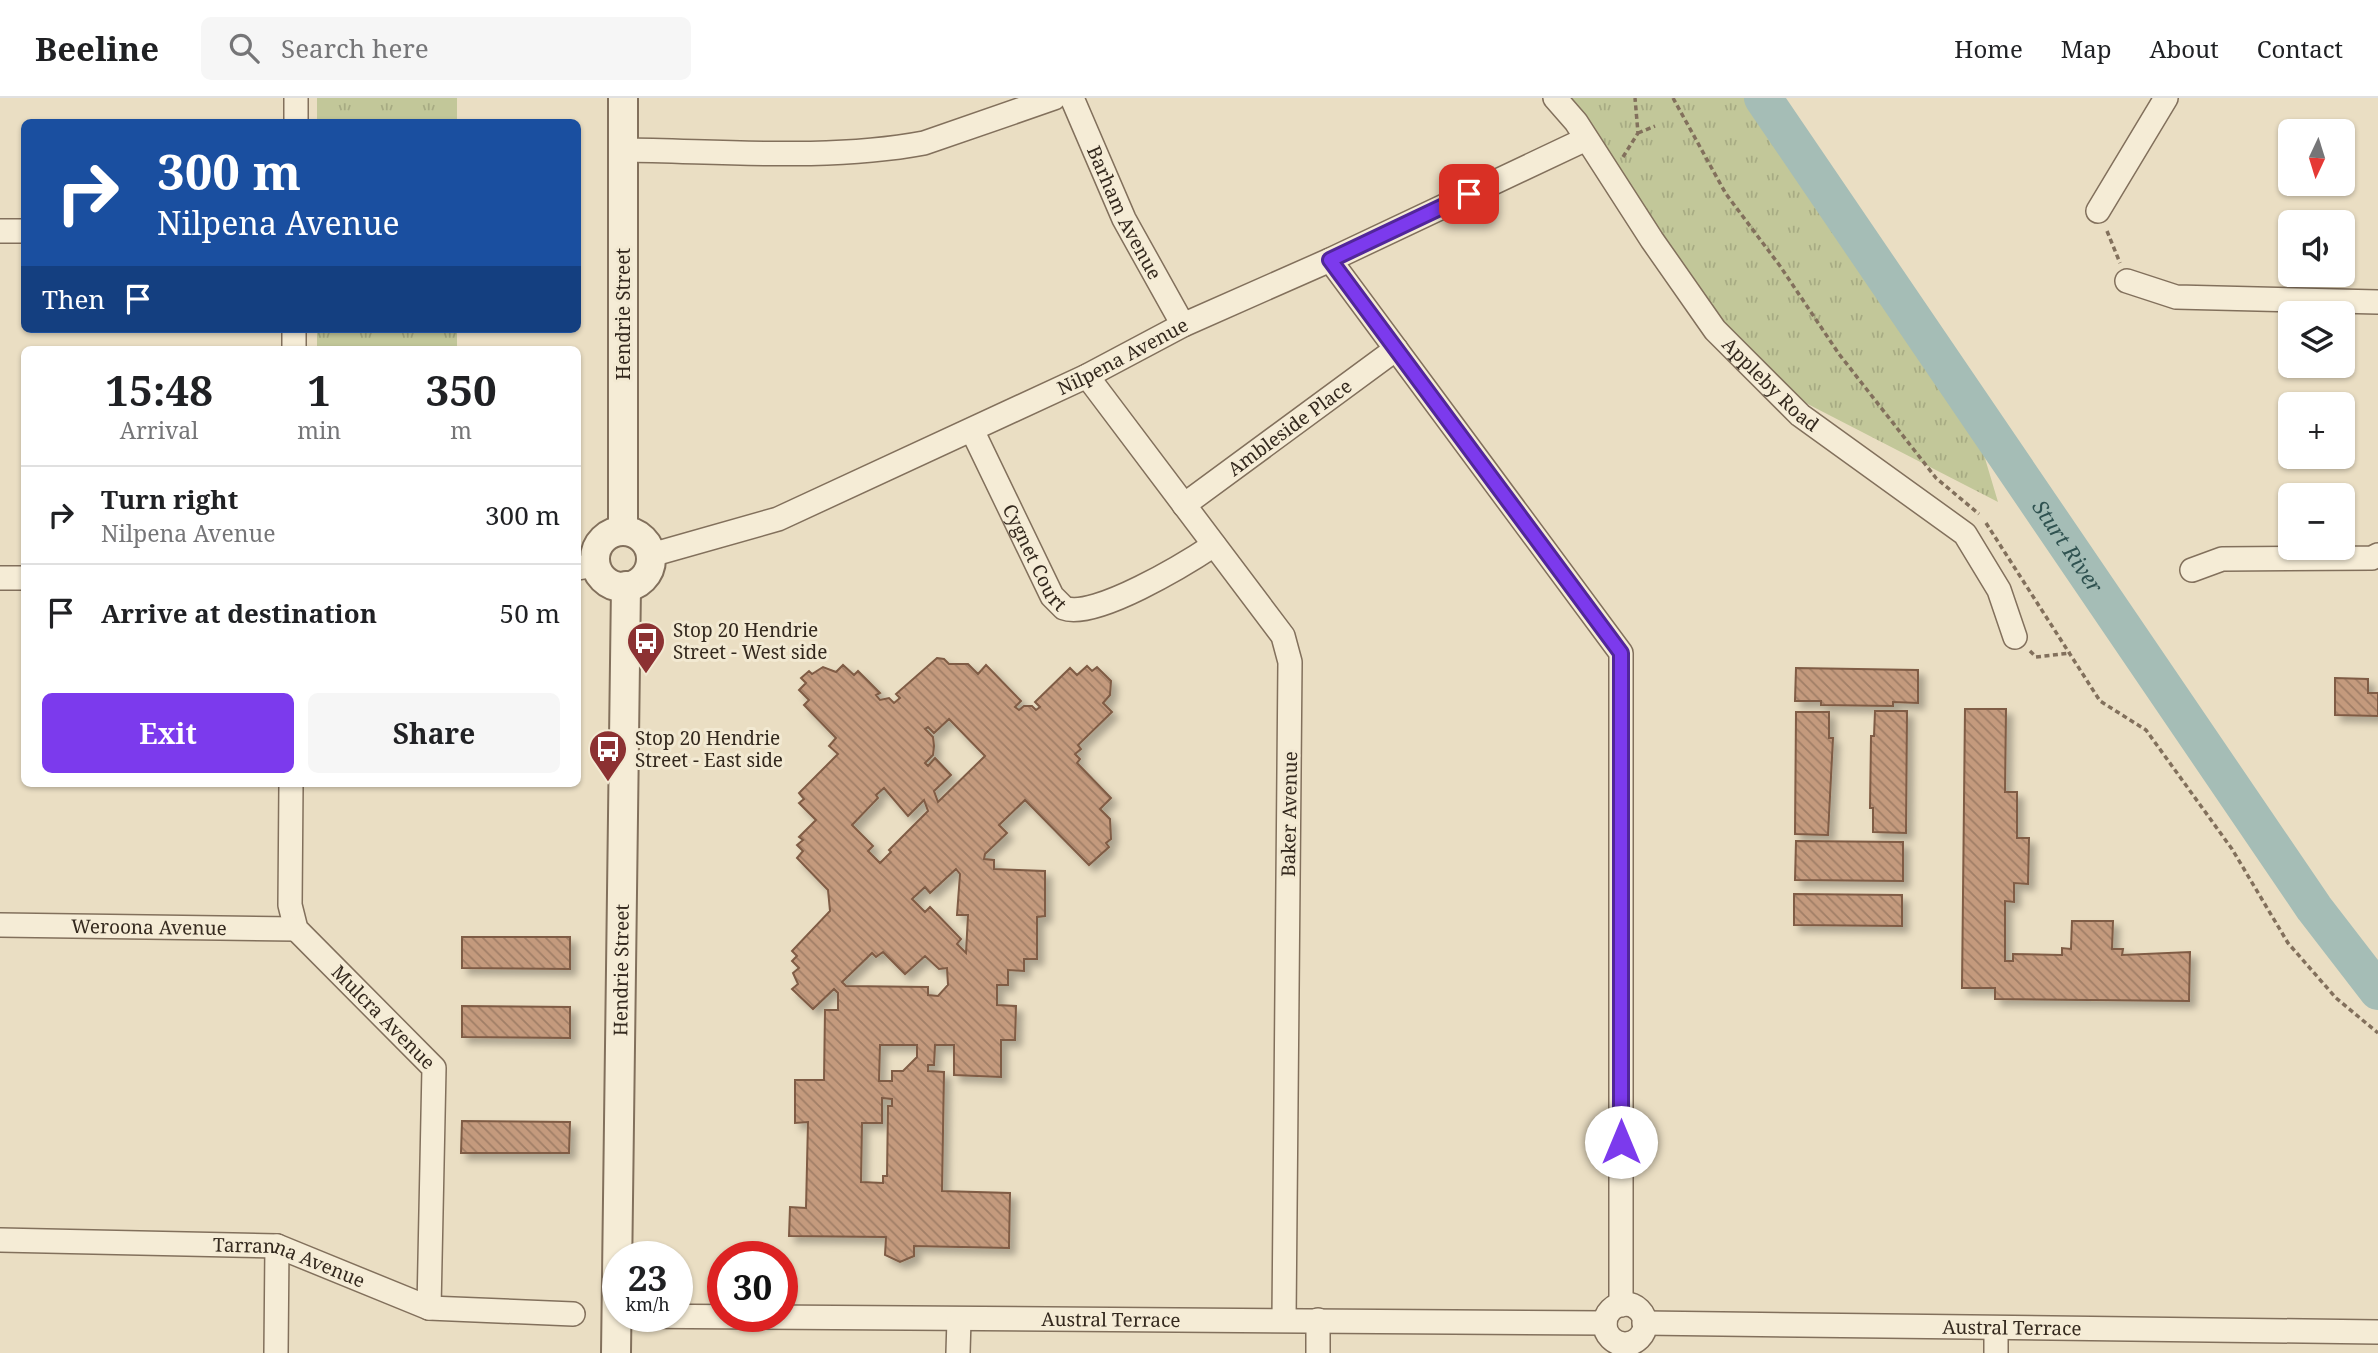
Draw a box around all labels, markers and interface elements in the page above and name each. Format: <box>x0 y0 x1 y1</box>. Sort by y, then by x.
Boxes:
search box <box>201 17 691 80</box>
text: Beeline <box>35 26 159 71</box>
icon: search <box>225 29 263 67</box>
text: Search here <box>281 30 429 66</box>
text: Home <box>1954 32 2023 65</box>
text: Map <box>2061 32 2112 65</box>
text: About <box>2150 32 2219 65</box>
text: Contact <box>2257 32 2343 65</box>
north arrow <box>2278 119 2356 196</box>
map controls <box>2278 119 2355 560</box>
text: 300 m <box>157 138 301 204</box>
street label: Barham Avenue <box>1081 142 1168 284</box>
icon: right <box>42 147 133 238</box>
pin <box>1439 164 1499 224</box>
icon: arrive <box>1450 175 1488 213</box>
text: Nilpena Avenue <box>157 201 400 244</box>
button: sound <box>2278 210 2355 287</box>
street label: Hendrie Street <box>610 248 636 380</box>
icon: arrive <box>119 280 157 318</box>
text: Then <box>42 281 105 317</box>
button: layers <box>2278 301 2355 378</box>
street label: Nilpena Avenue <box>1053 312 1193 401</box>
street label: Appleby Road <box>1716 331 1824 438</box>
text: 15:48 <box>105 361 213 418</box>
text: 1 <box>307 361 331 418</box>
text: 350 <box>425 361 497 418</box>
street label: Ambleside Place <box>1222 373 1357 482</box>
button: + <box>2278 392 2355 469</box>
text: Arrival <box>120 414 198 446</box>
text: min <box>297 414 341 446</box>
text: m <box>450 414 472 446</box>
text: Turn right <box>101 481 238 517</box>
button: − <box>2278 483 2355 560</box>
water label: Sturt River <box>2026 494 2110 598</box>
icon: right <box>42 496 80 534</box>
text: 300 m <box>485 497 560 533</box>
street label: Cygnet Court <box>997 500 1073 617</box>
text: Nilpena Avenue <box>101 517 275 549</box>
icon: arrive <box>42 594 80 632</box>
text: Arrive at destination <box>101 595 377 631</box>
text: 50 m <box>500 595 560 631</box>
place label: Stop 20 Hendrie Street - West side <box>673 617 827 665</box>
bus stop icon: Stop 20 Hendrie Street - West side <box>625 620 667 675</box>
button: Exit <box>42 693 294 773</box>
button: Share <box>308 693 560 773</box>
place label: Stop 20 Hendrie Street - East side <box>635 725 783 773</box>
bus stop icon: Stop 20 Hendrie Street - East side <box>587 728 629 783</box>
street label: Baker Avenue <box>1275 751 1303 877</box>
street label: Hendrie Street <box>607 903 635 1036</box>
street label: Weroona Avenue <box>71 913 227 941</box>
street label: Mulcra Avenue <box>326 959 441 1075</box>
position arrow <box>1584 1105 1658 1179</box>
street label: Tarranna Avenue <box>213 1232 369 1294</box>
speed limit sign: 30 <box>707 1241 798 1332</box>
text: 23 <box>628 1254 667 1301</box>
text: km/h <box>625 1292 670 1316</box>
street label: Austral Terrace <box>1041 1306 1181 1333</box>
street label: Austral Terrace <box>1942 1314 2082 1341</box>

